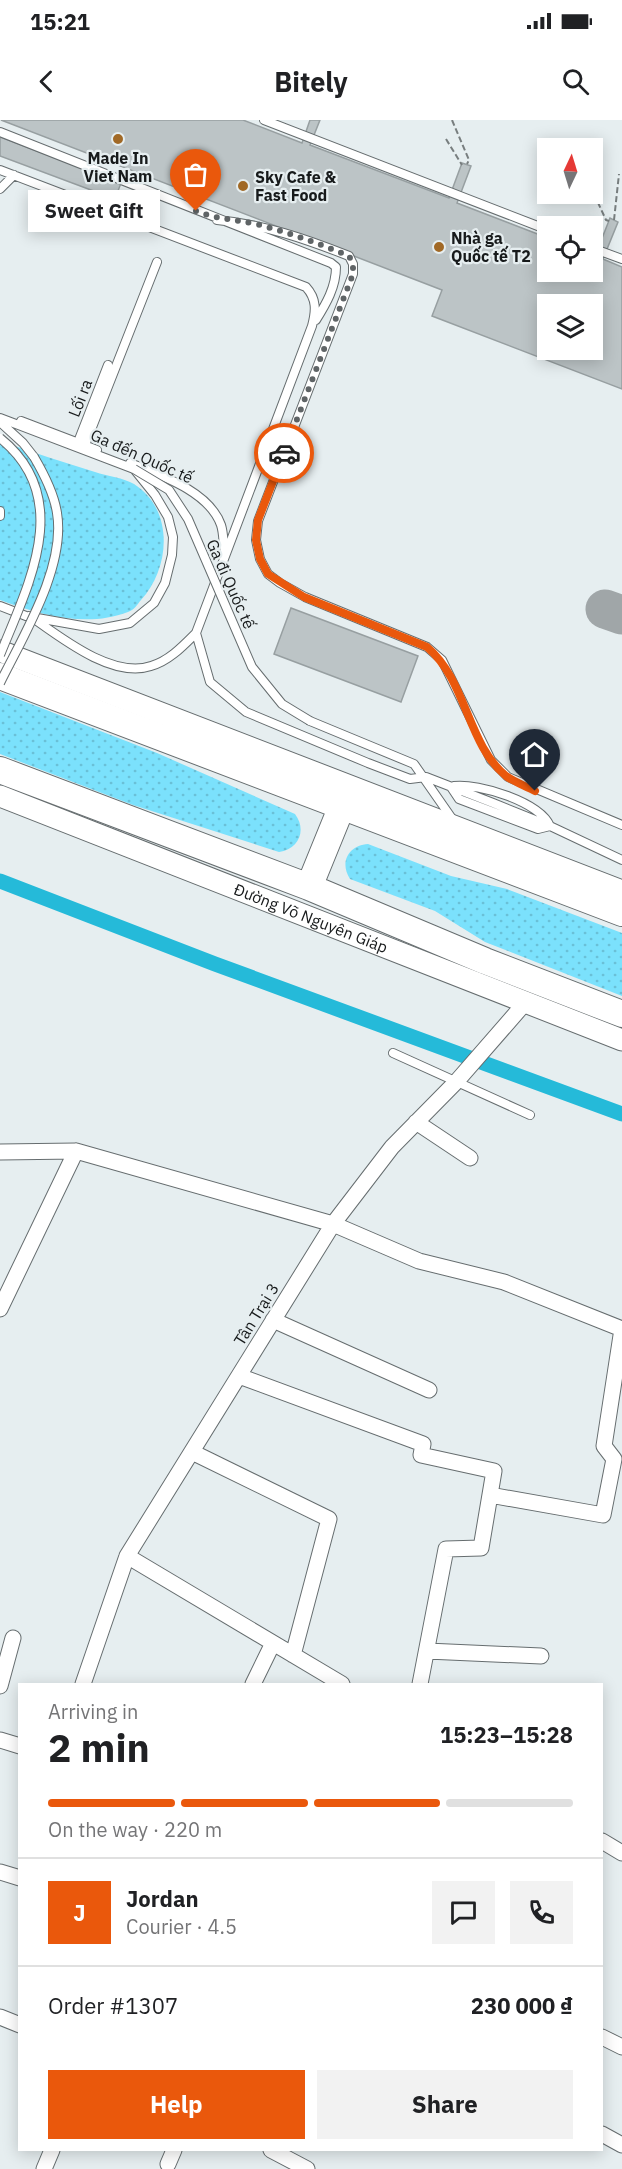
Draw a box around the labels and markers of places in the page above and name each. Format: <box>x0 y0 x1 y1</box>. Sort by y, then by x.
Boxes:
marker: Made In Viet Nam <box>111 132 125 146</box>
place label: Made In Viet Nam <box>84 148 152 186</box>
pin <box>170 149 221 211</box>
place label: Sky Cafe & Fast Food <box>255 167 336 205</box>
marker: Sky Cafe & Fast Food <box>236 179 250 193</box>
callout: Sweet Gift <box>28 190 160 232</box>
place label: Nhà ga Quốc tế T2 <box>451 228 531 266</box>
marker: Nhà ga Quốc tế T2 <box>432 240 446 254</box>
pin <box>509 729 560 791</box>

